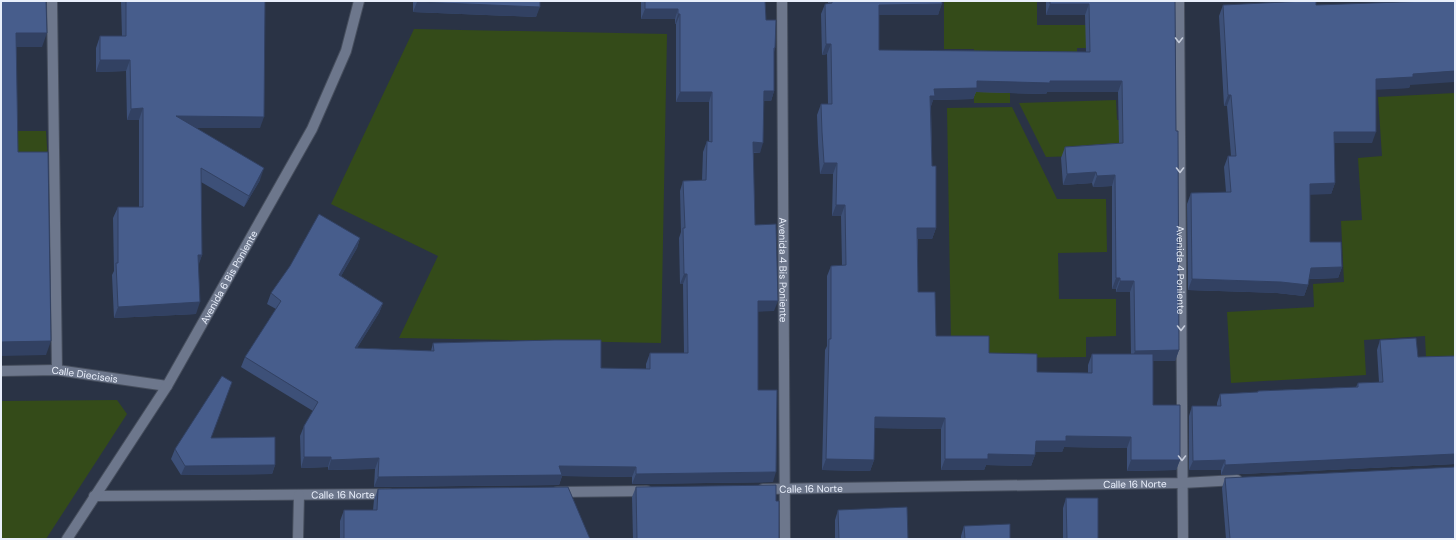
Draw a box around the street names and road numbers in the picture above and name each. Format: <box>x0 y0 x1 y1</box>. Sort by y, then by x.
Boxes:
street label: Avenida 4 Bis Poniente <box>776 218 790 323</box>
street label: Avenida 4 Poniente <box>1174 226 1187 315</box>
street label: Avenida 6 Bis Poniente <box>197 228 261 326</box>
street label: Calle Dieciseis <box>52 364 119 386</box>
street label: Calle 16 Norte <box>1103 477 1167 491</box>
street label: Calle 16 Norte <box>779 482 843 496</box>
street label: Calle 16 Norte <box>311 488 375 502</box>

